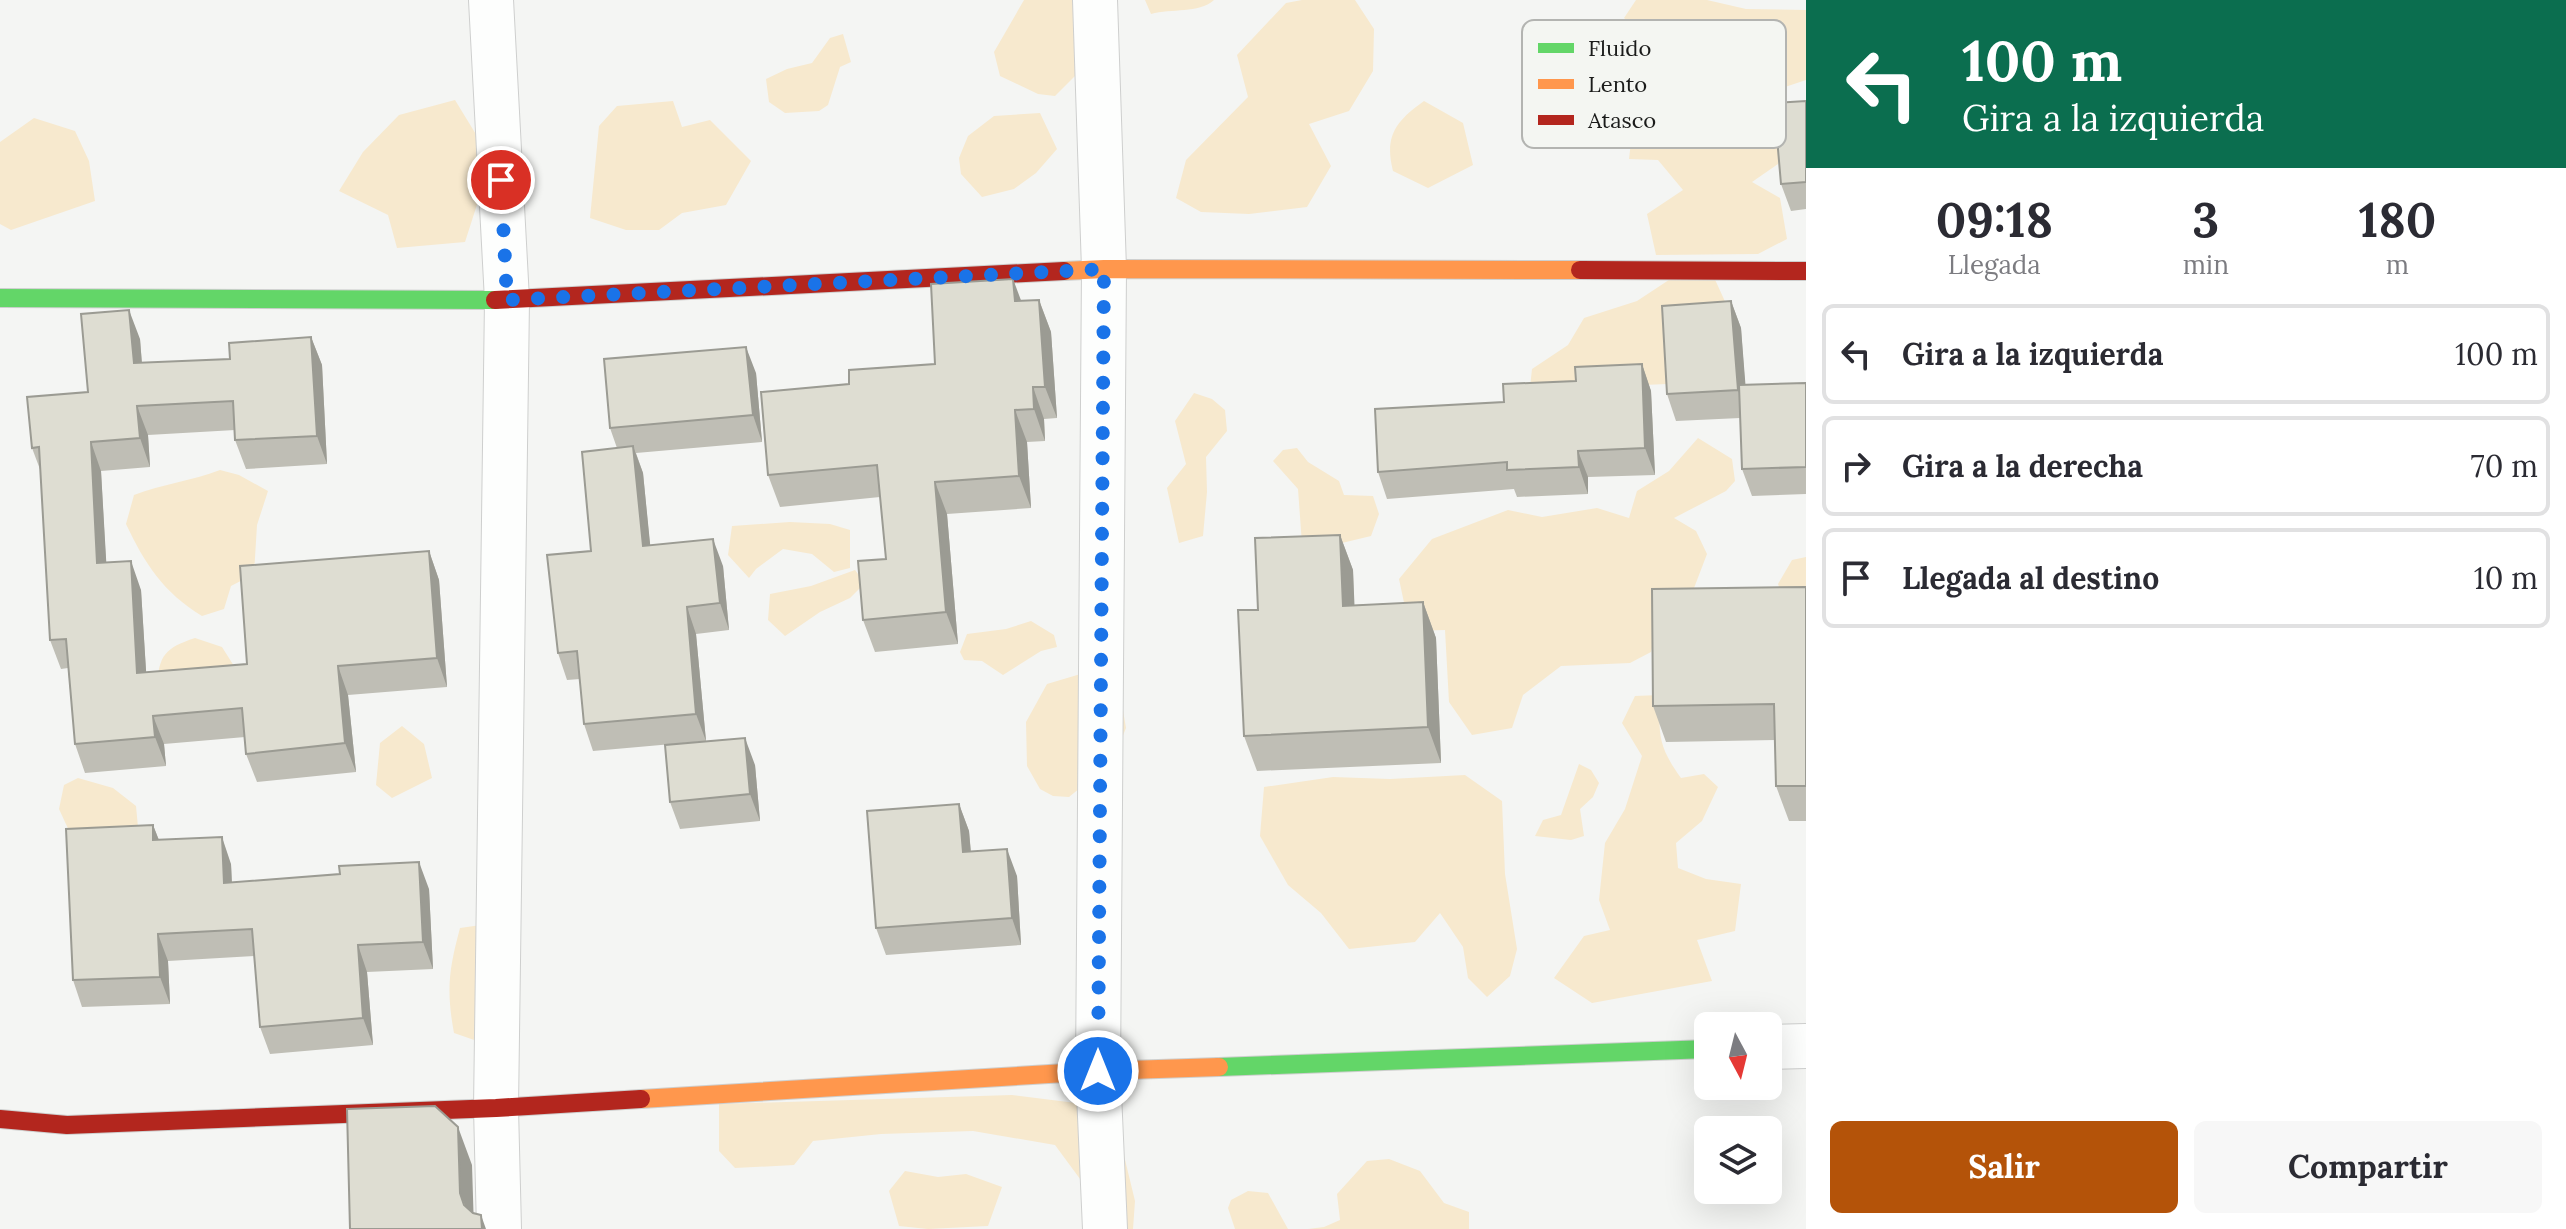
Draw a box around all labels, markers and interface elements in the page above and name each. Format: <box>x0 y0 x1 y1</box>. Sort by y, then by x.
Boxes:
legend <box>1522 20 1786 148</box>
text: 100 m <box>1962 25 2122 96</box>
icon: left <box>1830 32 1934 136</box>
text: Fluido <box>1588 34 1651 62</box>
text: Lento <box>1588 70 1647 98</box>
text: Gira a la izquierda <box>1962 95 2264 141</box>
text: Atasco <box>1587 106 1656 134</box>
pin <box>467 146 535 214</box>
icon: arrive <box>479 158 523 202</box>
text: 09:18 <box>1936 189 2053 250</box>
text: 3 <box>2192 189 2219 250</box>
text: 180 <box>2359 189 2436 250</box>
text: Llegada <box>1948 248 2041 281</box>
text: min <box>2183 248 2229 281</box>
text: m <box>2386 248 2409 281</box>
icon: left <box>1834 332 1878 376</box>
text: Gira a la izquierda <box>1902 335 2163 373</box>
text: 100 m <box>2455 335 2538 373</box>
icon: right <box>1834 444 1878 488</box>
text: Gira a la derecha <box>1902 447 2143 485</box>
text: 70 m <box>2471 447 2538 485</box>
icon: arrive <box>1834 556 1878 600</box>
text: Llegada al destino <box>1902 559 2159 597</box>
text: 10 m <box>2474 559 2538 597</box>
north arrow <box>1694 1012 1782 1100</box>
map controls <box>1694 1012 1782 1204</box>
position arrow <box>1056 1029 1140 1113</box>
button: layers <box>1694 1116 1782 1204</box>
button: Salir <box>1830 1121 2178 1213</box>
button: Compartir <box>2194 1121 2542 1213</box>

